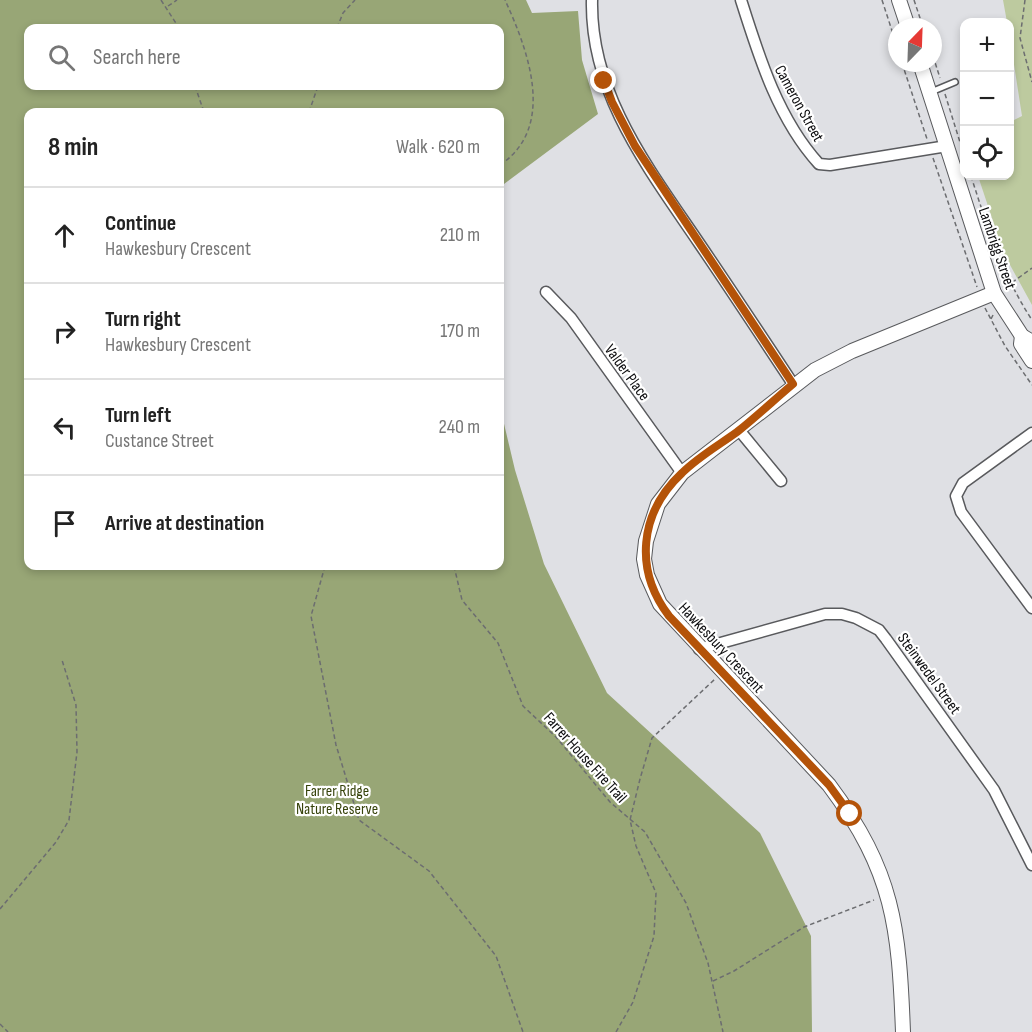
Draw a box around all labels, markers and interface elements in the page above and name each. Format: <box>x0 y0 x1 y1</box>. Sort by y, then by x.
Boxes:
north arrow <box>888 18 942 72</box>
map controls <box>960 18 1014 180</box>
button: + <box>960 18 1014 72</box>
search box <box>24 24 504 90</box>
icon: search <box>45 41 78 74</box>
text: Search here <box>93 44 180 71</box>
street label: Cameron Street <box>770 62 828 145</box>
route end <box>590 67 616 93</box>
button: − <box>960 72 1014 126</box>
button: locate <box>960 126 1014 180</box>
text: 8 min <box>48 132 98 163</box>
text: Walk · 620 m <box>396 135 480 159</box>
street label: Lambrigg Street <box>974 205 1020 292</box>
text: Continue <box>105 210 176 237</box>
icon: ahead <box>48 219 81 252</box>
text: 210 m <box>440 223 480 247</box>
text: Hawkesbury Crescent <box>105 237 251 261</box>
text: Turn right <box>105 306 181 333</box>
icon: right <box>48 315 81 348</box>
text: 170 m <box>440 319 480 343</box>
text: Hawkesbury Crescent <box>105 333 251 357</box>
street label: Valder Place <box>600 341 654 405</box>
text: Turn left <box>105 402 171 429</box>
icon: left <box>48 411 81 444</box>
text: 240 m <box>439 415 480 439</box>
text: Custance Street <box>105 429 214 453</box>
icon: arrive <box>48 507 81 540</box>
text: Arrive at destination <box>105 510 264 537</box>
street label: Hawkesbury Crescent <box>674 599 768 697</box>
street label: Steinwedel Street <box>893 630 965 718</box>
street label: Farrer House Fire Trail <box>539 709 630 807</box>
park label: Farrer Ridge Nature Reserve <box>296 782 378 819</box>
route start <box>836 800 862 826</box>

